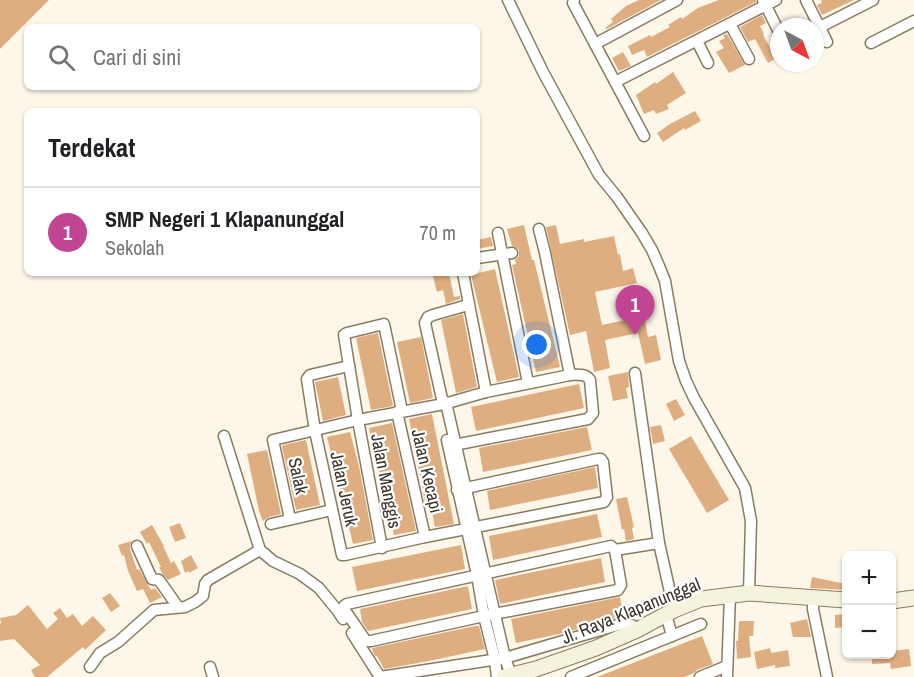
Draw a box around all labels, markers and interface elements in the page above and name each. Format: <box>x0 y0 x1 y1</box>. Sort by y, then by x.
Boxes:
north arrow <box>770 18 824 72</box>
search box <box>24 24 480 90</box>
icon: search <box>45 41 78 74</box>
text: Cari di sini <box>93 42 181 72</box>
text: Terdekat <box>48 130 135 165</box>
text: SMP Negeri 1 Klapanunggal <box>105 204 344 234</box>
text: 1 <box>63 219 72 246</box>
text: 70 m <box>420 219 456 246</box>
text: Sekolah <box>105 234 164 261</box>
pin: 1 <box>616 286 654 335</box>
your location <box>522 330 551 359</box>
street label: Jalan Kecapi <box>406 426 449 515</box>
street label: Jalan Manggis <box>365 431 408 530</box>
street label: Jalan Jeruk <box>324 449 365 529</box>
street label: Salak <box>282 455 315 497</box>
map controls <box>842 551 896 659</box>
button: + <box>842 551 896 605</box>
street label: Jl. Raya Klapanunggal <box>558 571 704 650</box>
button: − <box>842 605 896 659</box>

